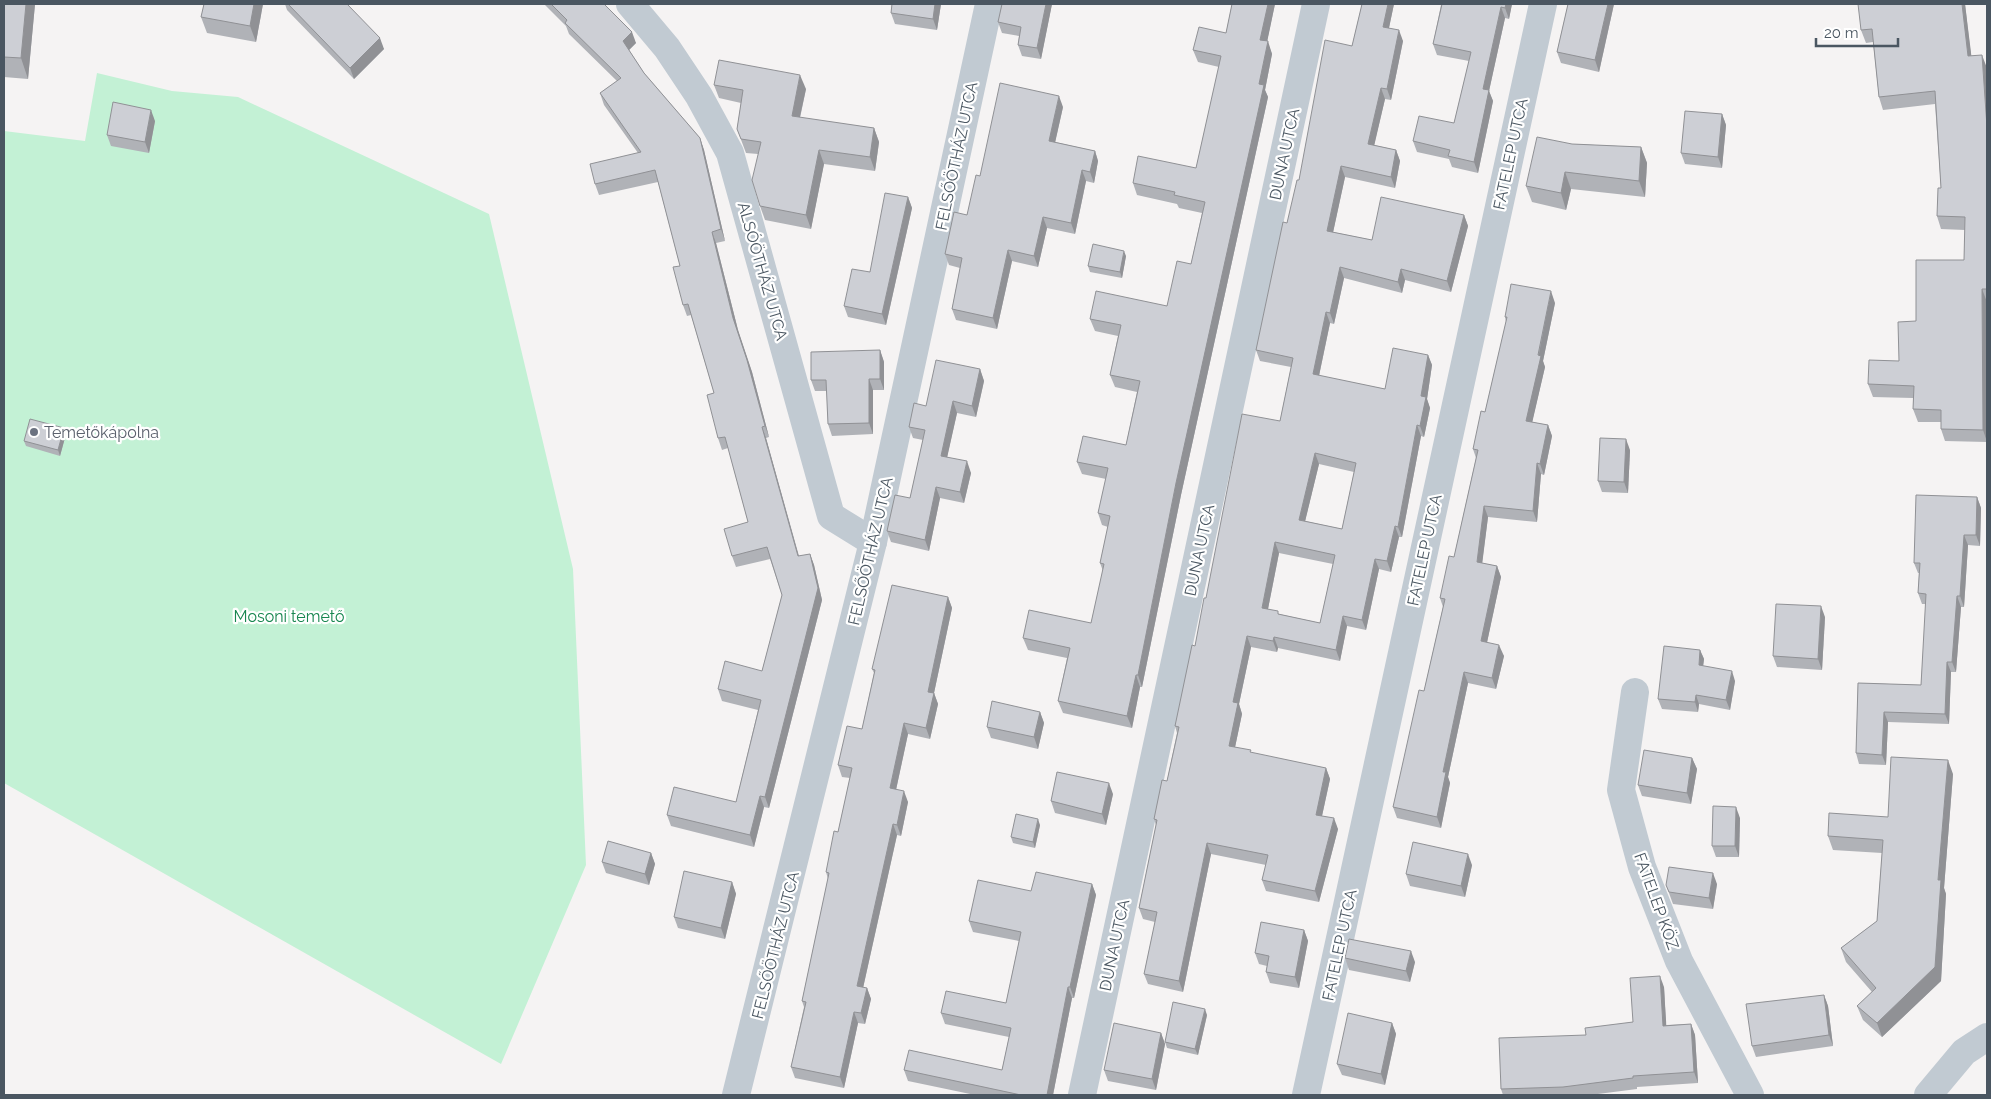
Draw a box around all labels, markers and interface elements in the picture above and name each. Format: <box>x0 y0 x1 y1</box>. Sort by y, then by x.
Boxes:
scale bar <box>1816 15 1898 47</box>
text: 20 m <box>1824 24 1859 42</box>
street label: FELSŐÖTHÁZ UTCA <box>930 80 982 232</box>
street label: FATELEP UTCA <box>1489 96 1532 212</box>
street label: DUNA UTCA <box>1265 106 1304 202</box>
street label: ALSÓÖTHÁZ UTCA <box>734 199 792 343</box>
place label: Temetőkápolna <box>44 423 159 442</box>
marker: Temetőkápolna <box>28 426 40 438</box>
street label: FELSŐÖTHÁZ UTCA <box>843 475 897 627</box>
street label: FATELEP UTCA <box>1403 492 1446 608</box>
street label: DUNA UTCA <box>1180 502 1219 598</box>
park label: Mosoni temető <box>234 607 344 626</box>
street label: FATELEP KÖZ <box>1630 850 1684 952</box>
street label: FELSŐÖTHÁZ UTCA <box>747 869 803 1021</box>
street label: FATELEP UTCA <box>1318 887 1361 1003</box>
street label: DUNA UTCA <box>1095 897 1134 993</box>

